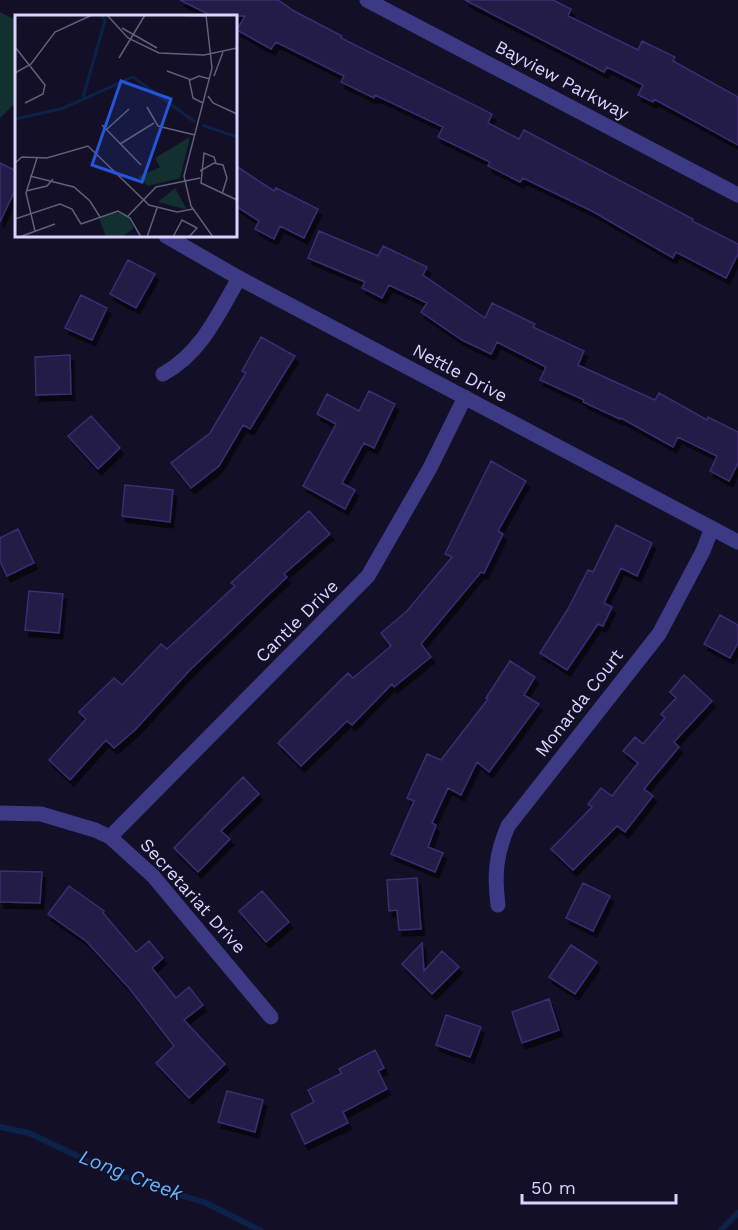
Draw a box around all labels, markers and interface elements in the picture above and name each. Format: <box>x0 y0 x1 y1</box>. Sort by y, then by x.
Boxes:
inset map <box>15 15 237 237</box>
street label: Bayview Parkway <box>492 35 633 124</box>
street label: Nettle Drive <box>409 339 511 406</box>
street label: Cantle Drive <box>251 575 342 666</box>
street label: Monarda Court <box>530 645 627 760</box>
street label: Secretariat Drive <box>136 834 250 957</box>
water label: Long Creek <box>76 1144 187 1206</box>
scale bar <box>522 1167 676 1205</box>
text: 50 m <box>531 1177 576 1198</box>

